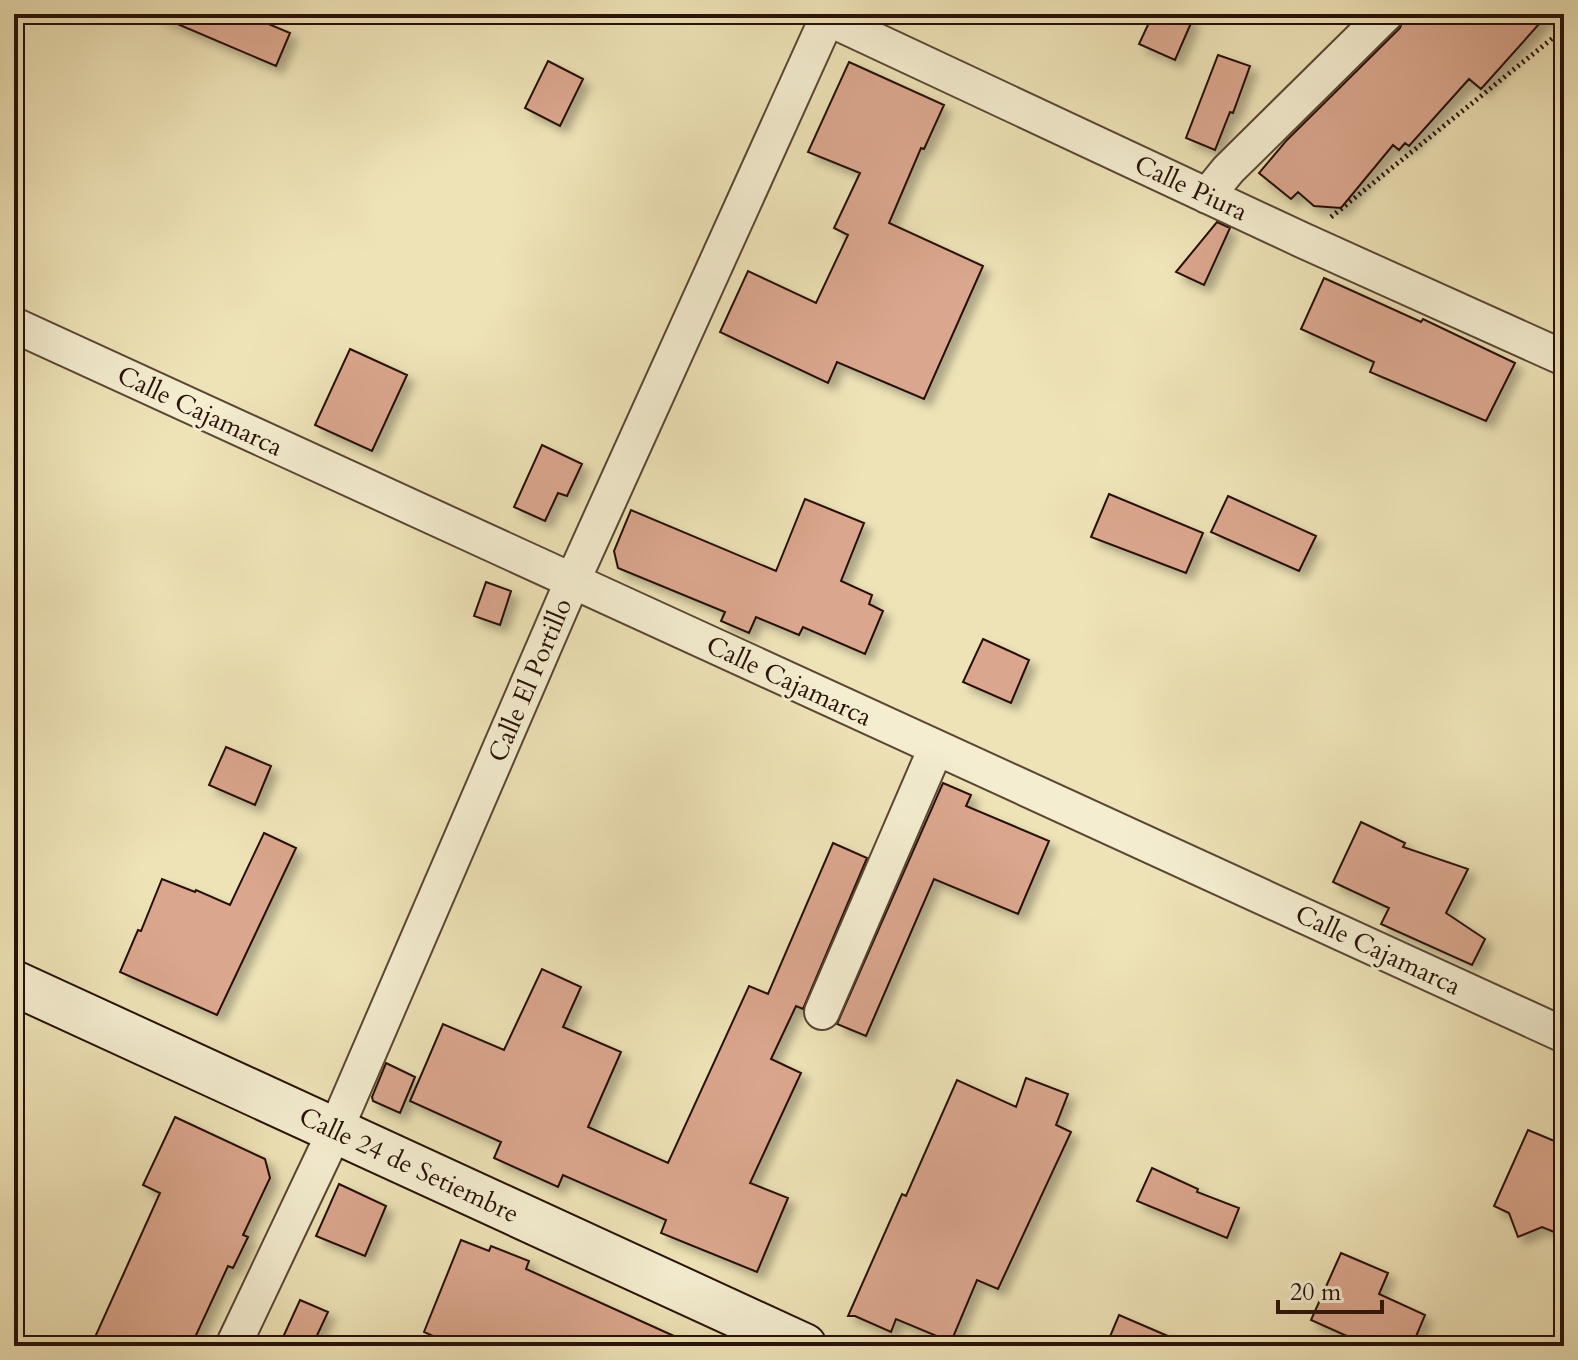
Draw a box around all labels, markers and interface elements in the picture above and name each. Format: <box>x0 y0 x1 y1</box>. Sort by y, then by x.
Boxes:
street label: Calle Piura <box>1129 147 1253 229</box>
street label: Calle Cajamarca <box>112 357 288 465</box>
street label: Calle El Portillo <box>480 593 580 767</box>
street label: Calle Cajamarca <box>701 627 877 735</box>
street label: Calle Cajamarca <box>1290 896 1466 1004</box>
street label: Calle 24 de Setiembre <box>293 1099 525 1231</box>
scale bar <box>1278 1264 1382 1314</box>
text: 20 m <box>1290 1276 1342 1309</box>

